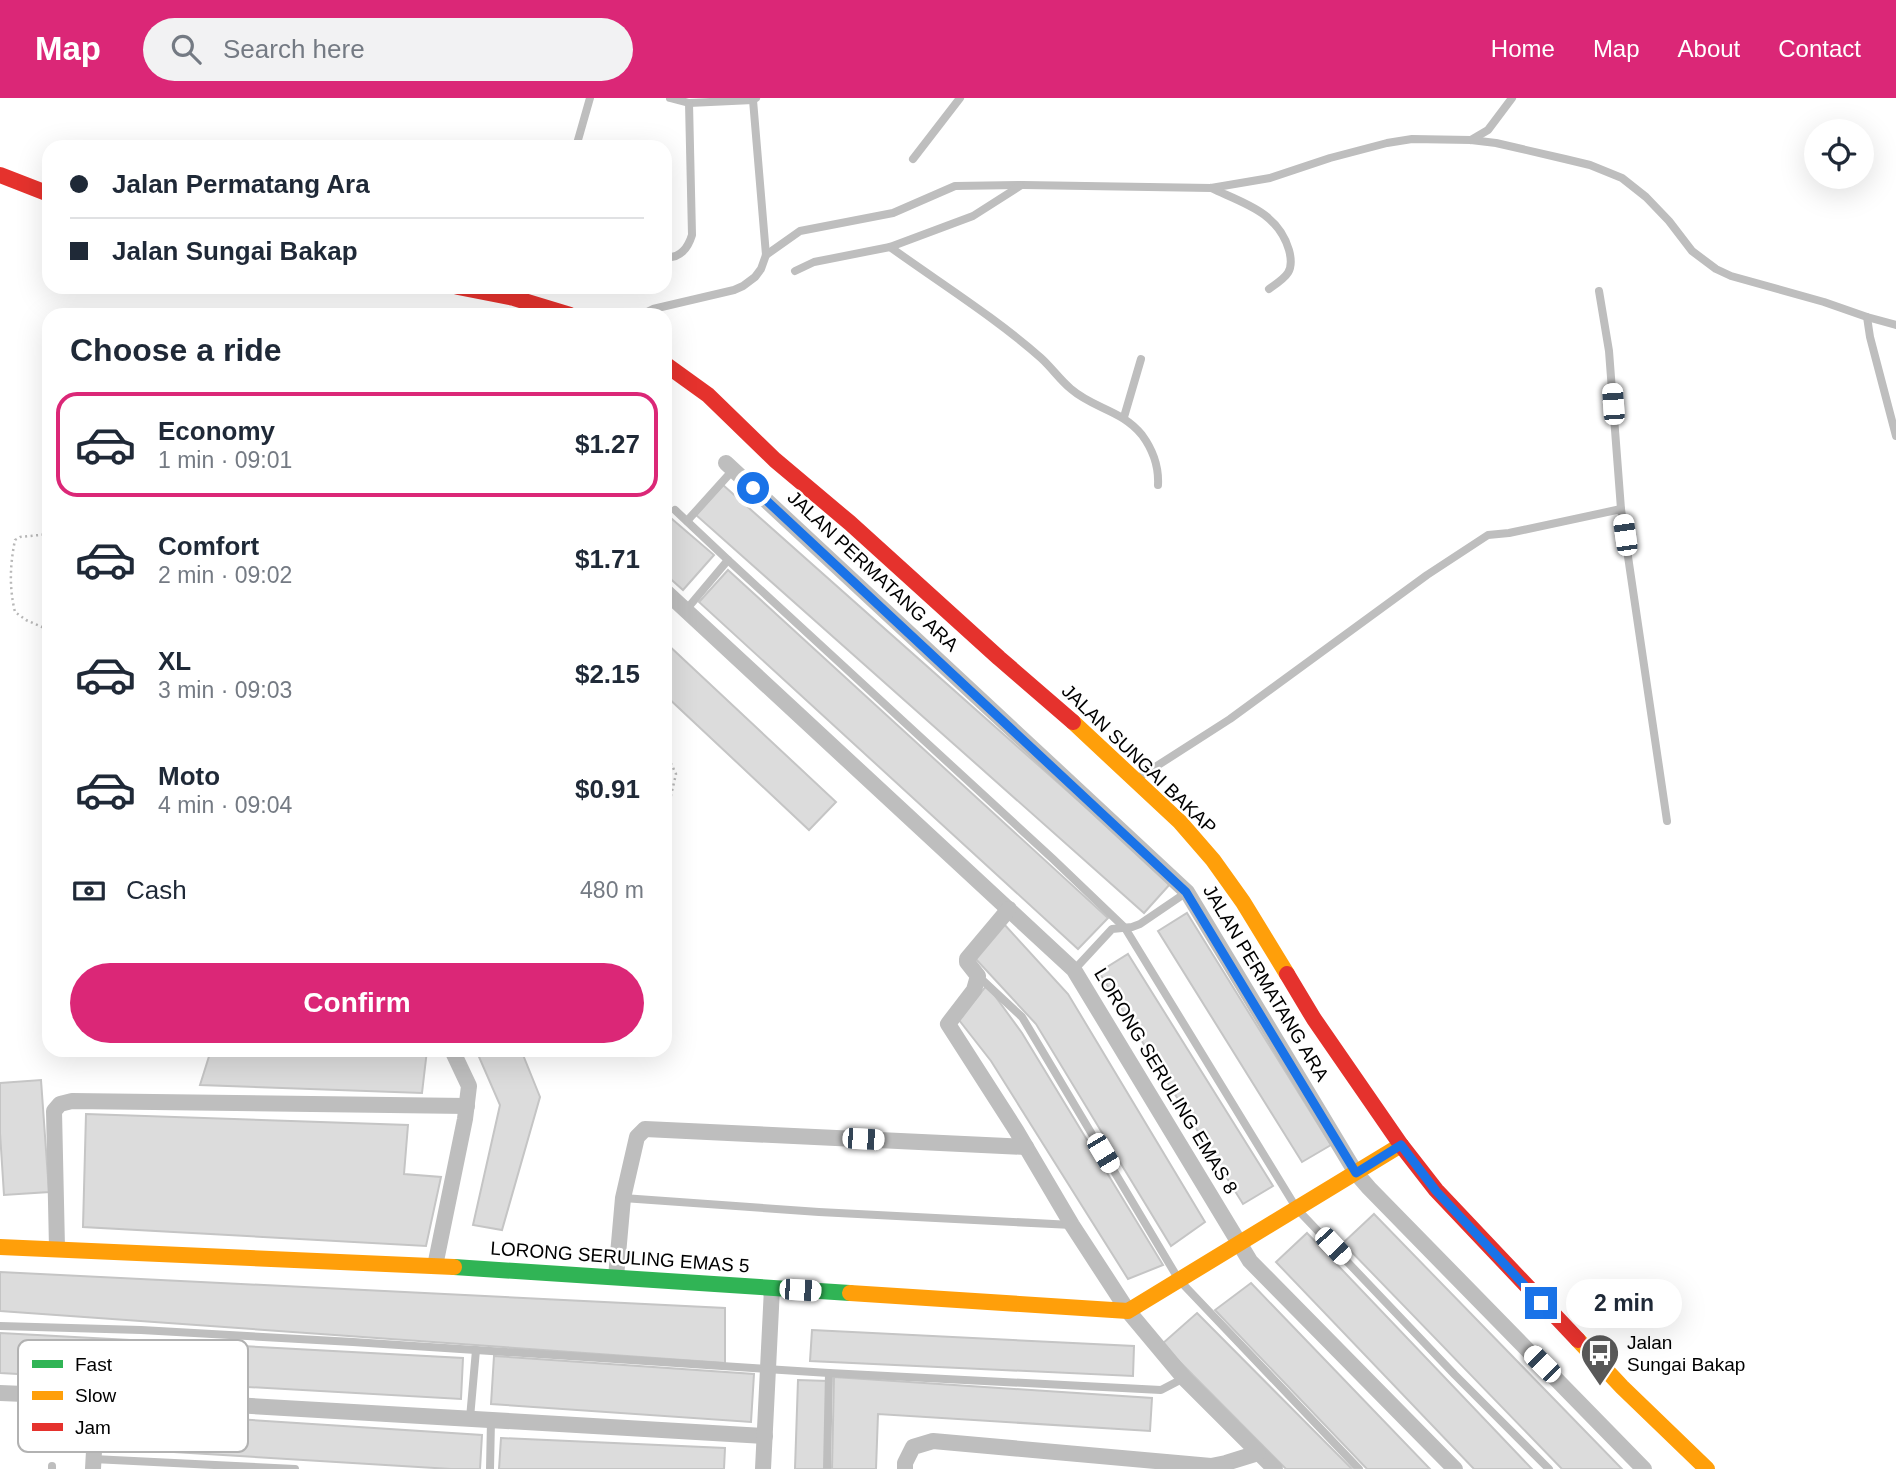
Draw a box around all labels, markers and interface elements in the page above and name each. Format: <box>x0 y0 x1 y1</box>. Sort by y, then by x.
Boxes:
search box <box>143 18 633 81</box>
text: Map <box>35 30 101 67</box>
icon: search <box>167 30 205 68</box>
text: Search here <box>223 34 365 64</box>
text: Home <box>1491 35 1555 62</box>
text: Map <box>1593 35 1640 62</box>
text: About <box>1678 35 1740 62</box>
text: Contact <box>1778 35 1861 62</box>
map controls <box>1804 119 1874 189</box>
button: locate <box>1804 119 1874 189</box>
text: Jalan Permatang Ara <box>112 169 370 199</box>
text: Jalan Sungai Bakap <box>112 236 358 266</box>
text: Choose a ride <box>70 332 282 368</box>
car <box>1602 382 1625 426</box>
icon: car <box>74 413 137 476</box>
text: Economy <box>158 416 275 446</box>
text: $1.27 <box>575 429 640 459</box>
text: 1 min · 09:01 <box>158 447 292 473</box>
route start <box>737 472 769 504</box>
street label: JALAN PERMATANG ARA <box>783 487 963 656</box>
car <box>1612 513 1639 557</box>
icon: car <box>74 528 137 591</box>
text: Comfort <box>158 531 259 561</box>
text: $1.71 <box>575 544 640 574</box>
text: 2 min · 09:02 <box>158 562 292 588</box>
icon: car <box>74 643 137 706</box>
text: XL <box>158 646 191 676</box>
text: $2.15 <box>575 659 640 689</box>
text: 3 min · 09:03 <box>158 677 292 703</box>
street label: JALAN SUNGAI BAKAP <box>1058 680 1220 838</box>
icon: car <box>74 758 137 821</box>
text: Moto <box>158 761 220 791</box>
text: $0.91 <box>575 774 640 804</box>
text: 4 min · 09:04 <box>158 792 292 818</box>
icon: cash <box>70 872 108 910</box>
text: Cash <box>126 875 187 905</box>
text: 480 m <box>580 877 644 903</box>
street label: JALAN PERMATANG ARA <box>1199 881 1333 1085</box>
button: Confirm <box>70 963 644 1043</box>
street label: LORONG SERULING EMAS 8 <box>1090 964 1242 1198</box>
car <box>842 1127 885 1151</box>
car <box>1084 1130 1123 1176</box>
car <box>1311 1223 1356 1269</box>
street label: LORONG SERULING EMAS 5 <box>490 1237 750 1277</box>
car <box>779 1278 822 1302</box>
callout: 2 min <box>1566 1278 1681 1328</box>
route end <box>1525 1287 1557 1319</box>
text: 2 min <box>1594 1290 1654 1316</box>
bus stop icon: Jalan Sungai Bakap <box>1579 1332 1621 1387</box>
place label: Jalan Sungai Bakap <box>1627 1332 1745 1375</box>
legend <box>18 1340 248 1452</box>
car <box>1520 1342 1565 1386</box>
text: Fast <box>75 1354 113 1375</box>
text: Slow <box>75 1385 116 1406</box>
text: Jam <box>75 1417 111 1438</box>

